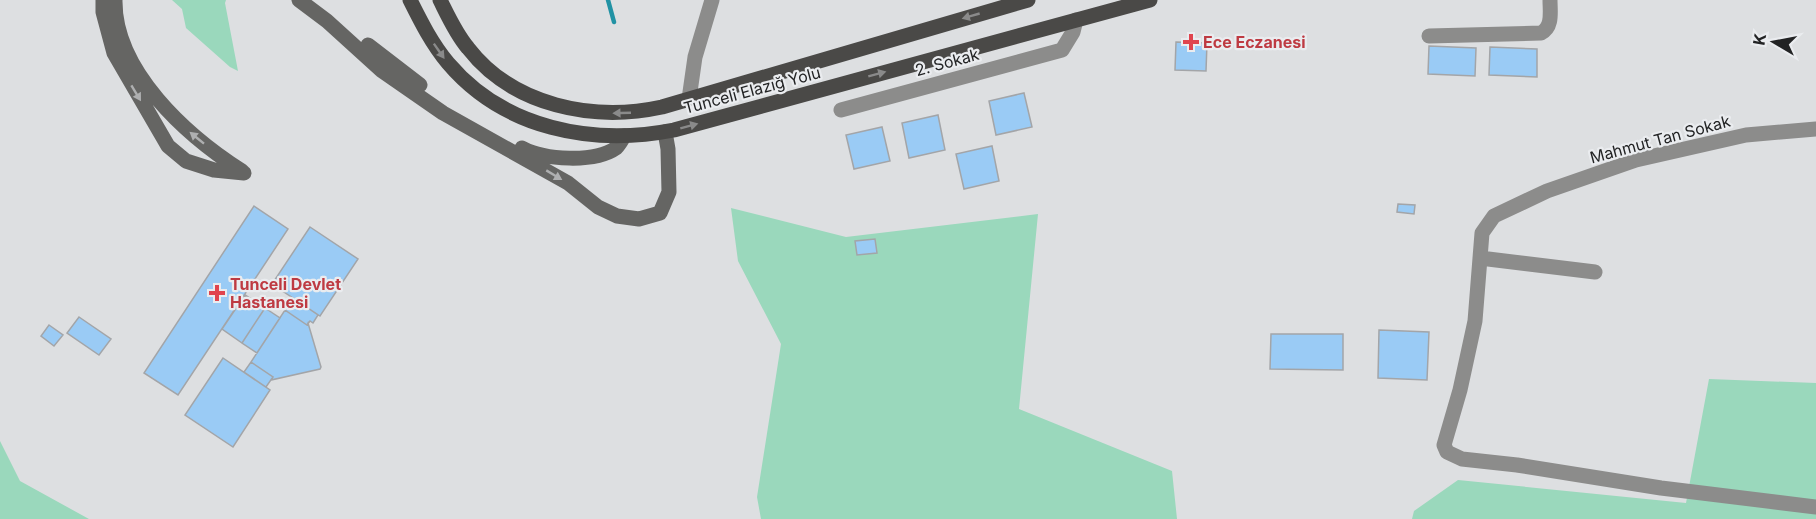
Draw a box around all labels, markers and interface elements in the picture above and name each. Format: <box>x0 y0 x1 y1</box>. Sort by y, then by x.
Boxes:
one-way arrow <box>962 12 980 21</box>
north arrow <box>1744 12 1804 72</box>
place label: Ece Eczanesi <box>1203 32 1306 52</box>
text: K <box>1748 32 1770 47</box>
marker: Ece Eczanesi <box>1184 35 1198 49</box>
one-way arrow <box>433 42 445 58</box>
street label: 2. Sokak <box>913 44 981 80</box>
street label: Tunceli Elazığ Yolu <box>681 62 823 118</box>
one-way arrow <box>868 69 886 78</box>
one-way arrow <box>131 85 142 101</box>
one-way arrow <box>612 108 631 118</box>
street label: Mahmut Tan Sokak <box>1588 111 1733 167</box>
one-way arrow <box>680 121 698 130</box>
one-way arrow <box>189 132 205 145</box>
one-way arrow <box>546 169 562 180</box>
place label: Tunceli Devlet Hastanesi <box>230 274 341 312</box>
marker: Tunceli Devlet Hastanesi <box>208 284 226 302</box>

